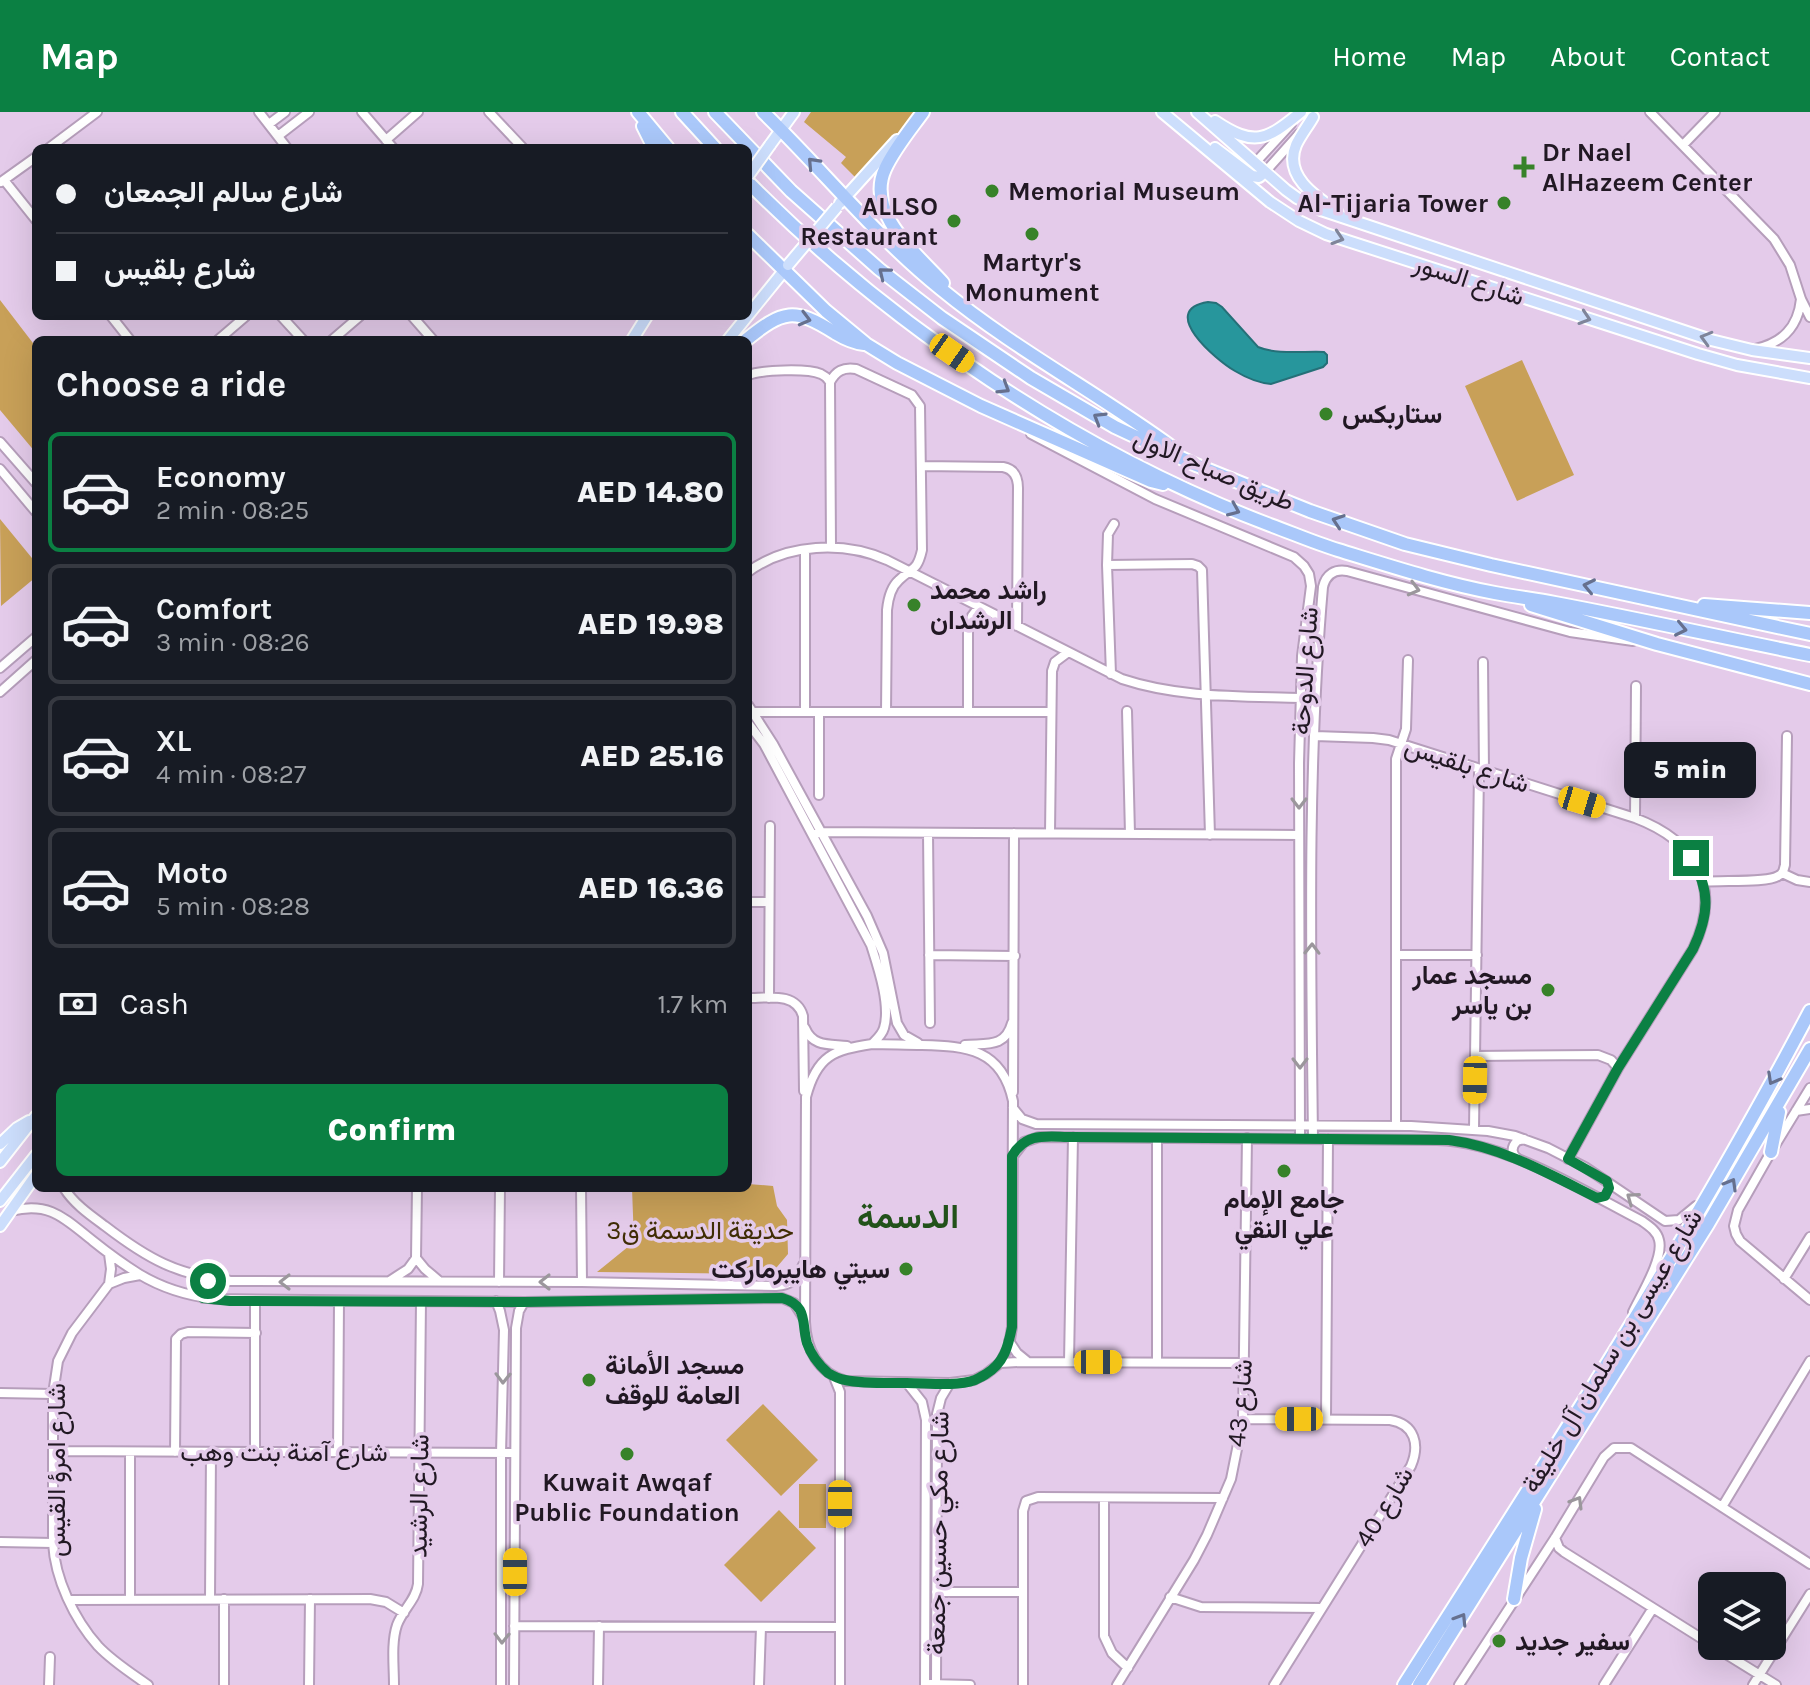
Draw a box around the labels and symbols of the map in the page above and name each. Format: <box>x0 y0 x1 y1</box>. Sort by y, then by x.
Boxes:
place label: Dr Nael AlHazeem Center <box>1542 137 1753 198</box>
marker: Dr Nael AlHazeem Center <box>1513 156 1535 178</box>
one-way arrow <box>809 158 823 173</box>
place label: Memorial Museum <box>1008 176 1240 207</box>
marker: Memorial Museum <box>983 182 1001 200</box>
place label: Al-Tijaria Tower <box>1297 188 1489 219</box>
place label: ALLSO Restaurant <box>800 191 938 252</box>
marker: Al-Tijaria Tower <box>1495 194 1513 212</box>
marker: ALLSO Restaurant <box>945 212 963 230</box>
marker: Martyr's Monument <box>1023 225 1041 243</box>
one-way arrow <box>1330 228 1344 244</box>
place label: Martyr's Monument <box>965 247 1099 308</box>
street label: شارع السور <box>1408 247 1528 314</box>
one-way arrow <box>878 268 893 282</box>
one-way arrow <box>1578 308 1592 324</box>
one-way arrow <box>798 309 812 326</box>
car <box>925 329 979 377</box>
one-way arrow <box>1700 331 1714 347</box>
one-way arrow <box>996 379 1010 394</box>
place label: ستاربكس <box>1342 399 1442 430</box>
marker: ستاربكس <box>1317 405 1335 423</box>
one-way arrow <box>1093 412 1108 428</box>
street label: طريق صباح الاول <box>1128 422 1299 520</box>
one-way arrow <box>1225 501 1240 517</box>
one-way arrow <box>1332 514 1346 530</box>
place label: راشد محمد الرشدان <box>930 575 1047 636</box>
one-way arrow <box>1582 579 1596 596</box>
one-way arrow <box>1407 580 1421 597</box>
marker: راشد محمد الرشدان <box>905 596 923 614</box>
street label: شارع الدوحة <box>1285 606 1327 736</box>
one-way arrow <box>1673 620 1687 637</box>
street label: شارع بلقيس <box>1400 730 1533 802</box>
callout: 5 min <box>1625 742 1757 798</box>
car <box>1556 784 1608 820</box>
one-way arrow <box>1290 797 1308 810</box>
route end <box>1673 840 1709 876</box>
one-way arrow <box>1303 942 1320 955</box>
place label: مسجد عمار بن ياسر <box>1411 960 1532 1021</box>
marker: مسجد عمار بن ياسر <box>1539 981 1557 999</box>
car <box>1463 1056 1487 1104</box>
one-way arrow <box>1291 1057 1309 1070</box>
one-way arrow <box>1767 1071 1783 1085</box>
marker: جامع الإمام علي النقي <box>1275 1162 1293 1180</box>
one-way arrow <box>1721 1178 1737 1193</box>
place label: جامع الإمام علي النقي <box>1224 1184 1344 1251</box>
one-way arrow <box>1626 1193 1640 1208</box>
district label: الدسمة <box>857 1197 959 1237</box>
street label: شارع عيسى بن سلمان آل خليفة <box>1515 1204 1711 1499</box>
park label: حديقة الدسمة ق3 <box>606 1215 794 1246</box>
place label: سيتي هايبرماركت <box>711 1254 890 1291</box>
marker: سيتي هايبرماركت <box>897 1260 915 1278</box>
route start <box>190 1263 226 1299</box>
one-way arrow <box>278 1273 291 1291</box>
one-way arrow <box>538 1273 551 1291</box>
place label: مسجد الأمانة العامة للوقف <box>605 1350 744 1411</box>
car <box>1074 1350 1122 1374</box>
street label: شارع 43 <box>1221 1358 1261 1449</box>
marker: مسجد الأمانة العامة للوقف <box>580 1371 598 1389</box>
one-way arrow <box>494 1372 511 1385</box>
street label: شارع امرؤ القيس <box>41 1383 74 1557</box>
car <box>1275 1407 1323 1431</box>
street label: شارع مكي حسين جمعة <box>920 1411 961 1655</box>
street label: شارع الرشيد <box>402 1434 438 1558</box>
street label: شارع آمنة بنت وهب <box>180 1437 388 1470</box>
marker: Kuwait Awqaf Public Foundation <box>618 1445 636 1463</box>
street label: شارع 40 <box>1348 1461 1422 1554</box>
place label: Kuwait Awqaf Public Foundation <box>514 1467 740 1528</box>
car <box>828 1480 852 1528</box>
one-way arrow <box>1567 1496 1583 1511</box>
car <box>503 1548 527 1596</box>
one-way arrow <box>1451 1613 1466 1628</box>
place label: سفير جديد <box>1515 1626 1630 1657</box>
one-way arrow <box>493 1632 511 1645</box>
marker: سفير جديد <box>1490 1632 1508 1650</box>

